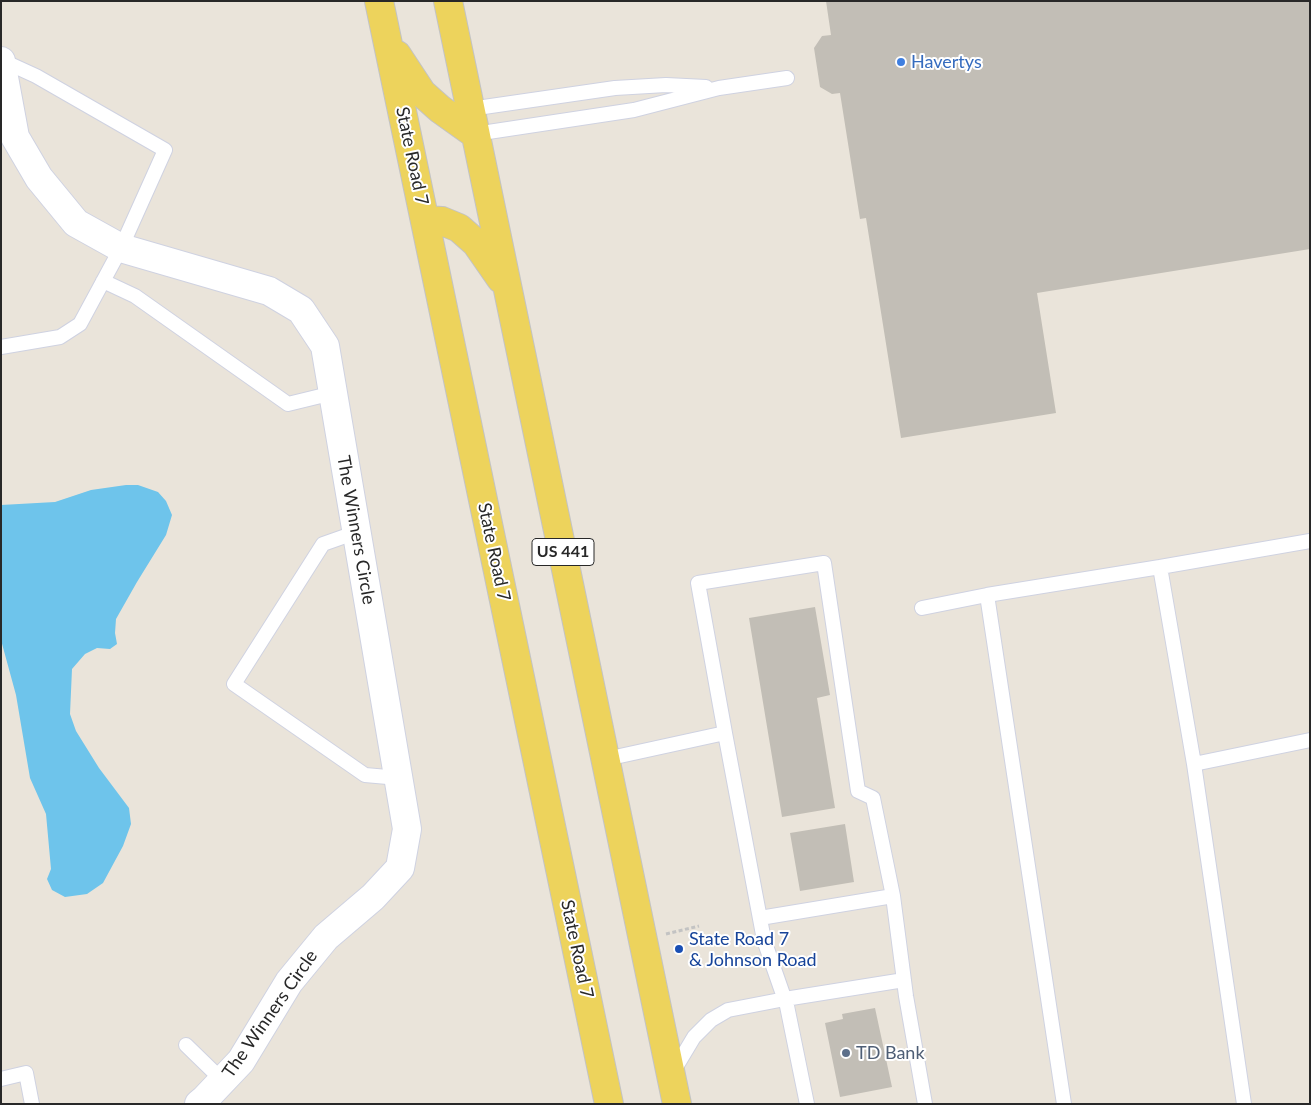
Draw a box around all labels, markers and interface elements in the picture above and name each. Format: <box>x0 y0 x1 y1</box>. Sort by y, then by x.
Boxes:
place label: Havertys <box>911 51 982 73</box>
marker: Havertys <box>895 56 907 68</box>
street label: State Road 7 <box>391 105 433 207</box>
street label: The Winners Circle <box>332 454 380 606</box>
street label: State Road 7 <box>473 501 515 603</box>
road number: US 441 <box>532 538 594 566</box>
street label: State Road 7 <box>556 898 598 1000</box>
place label: State Road 7 & Johnson Road <box>689 928 817 971</box>
marker: State Road 7 & Johnson Road <box>673 943 685 955</box>
street label: The Winners Circle <box>218 946 322 1082</box>
place label: TD Bank <box>856 1042 925 1064</box>
marker: TD Bank <box>840 1047 852 1059</box>

